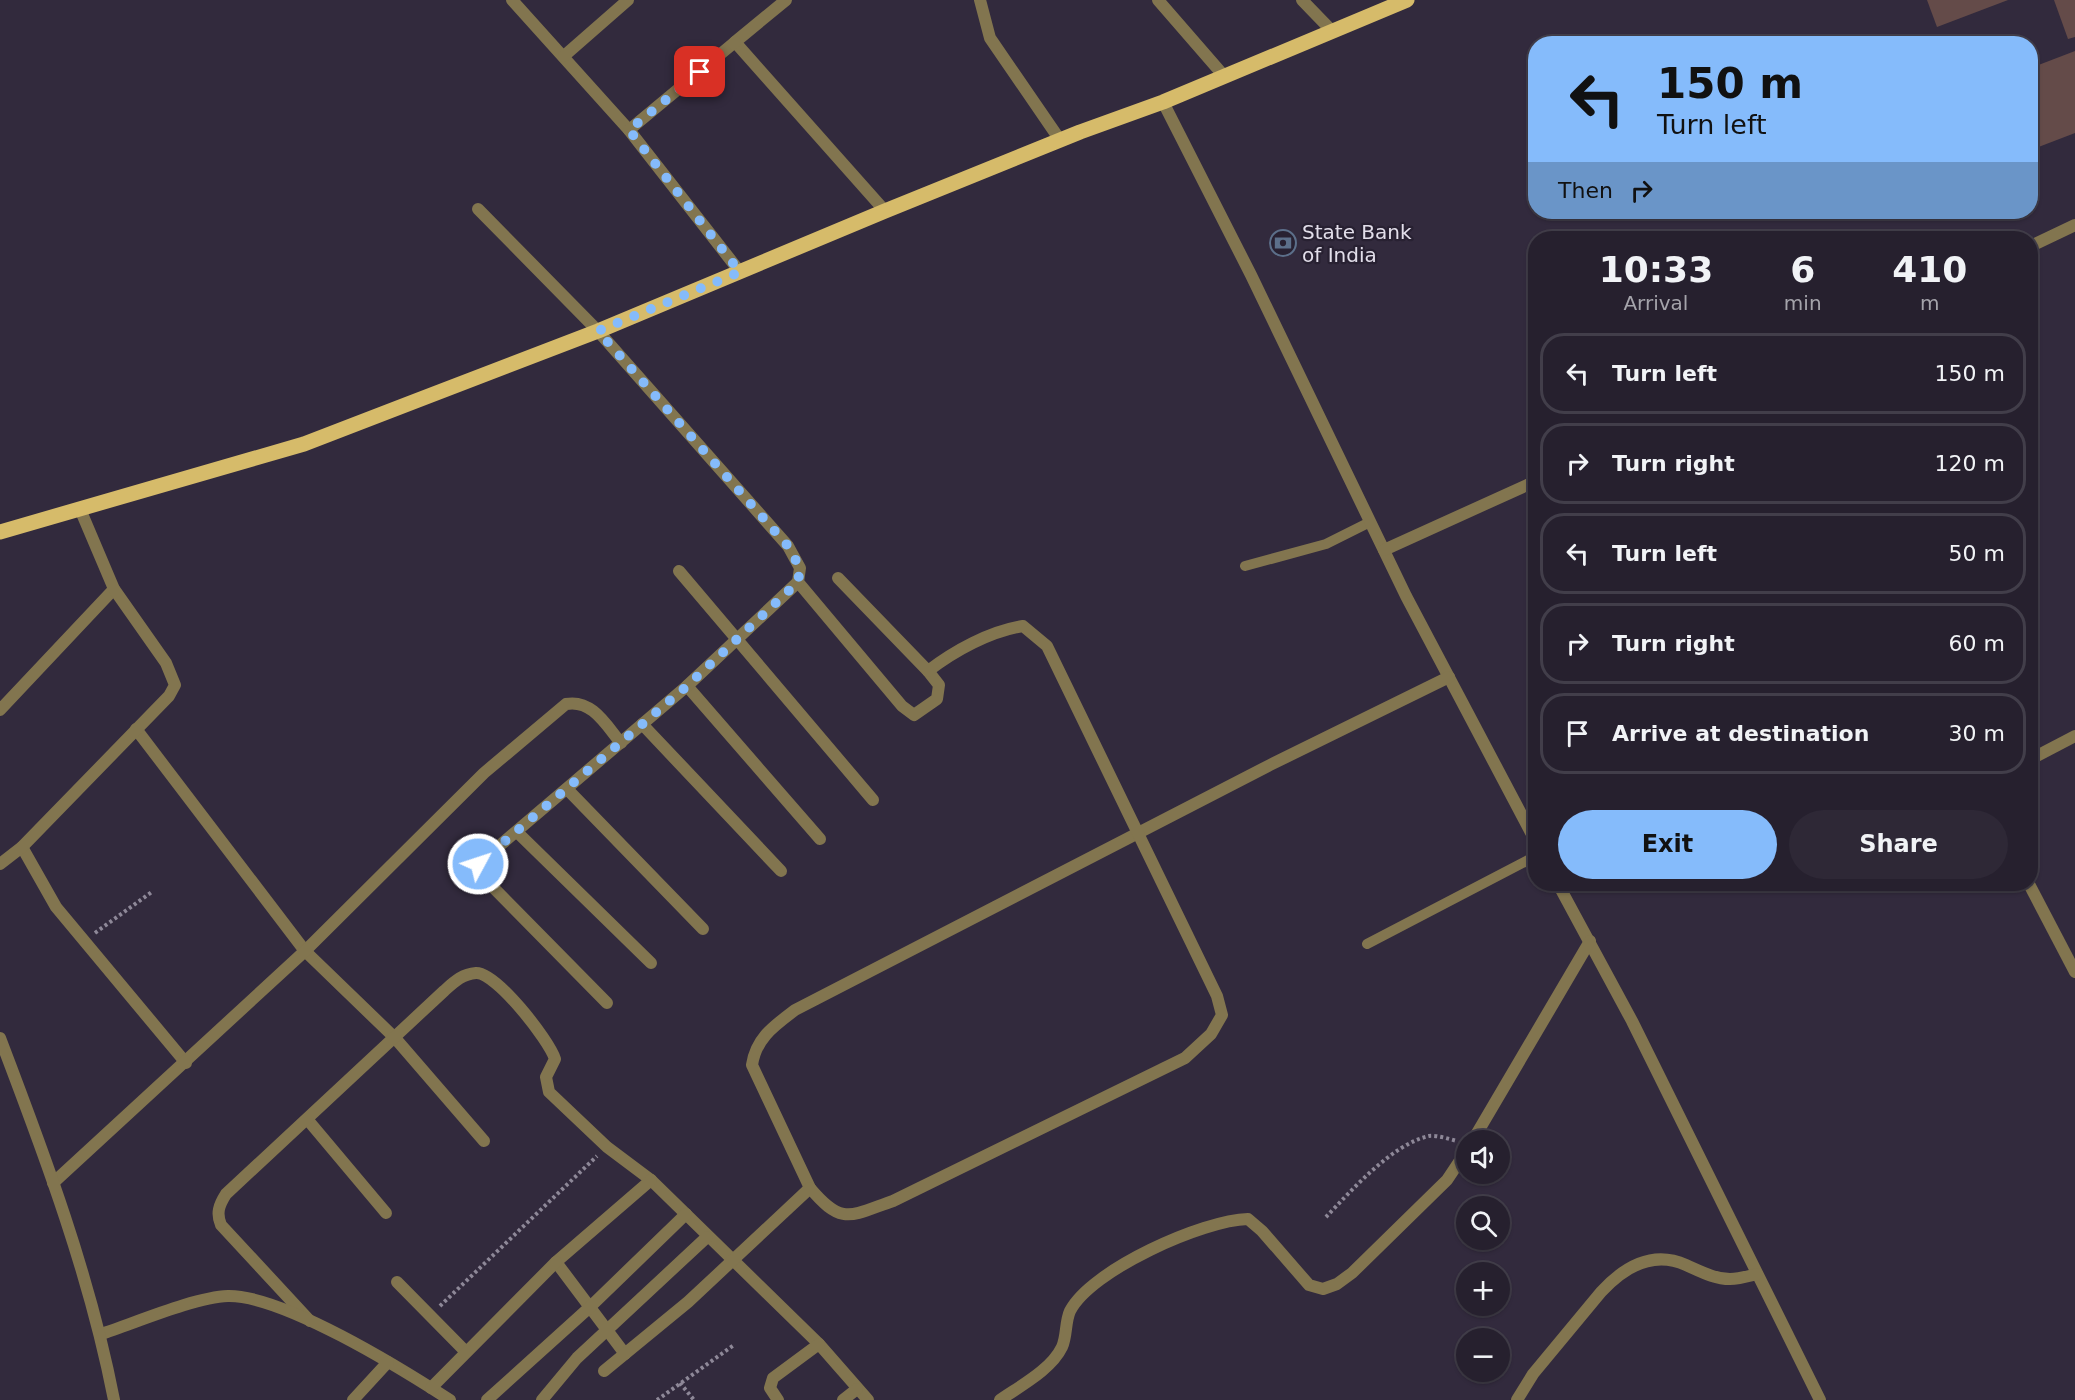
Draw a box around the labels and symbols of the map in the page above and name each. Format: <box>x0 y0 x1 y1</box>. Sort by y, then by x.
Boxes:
pin <box>674 46 725 97</box>
place label: State Bank of India <box>1302 220 1412 267</box>
bank icon: State Bank of India <box>1268 228 1298 258</box>
position arrow <box>446 832 510 896</box>

